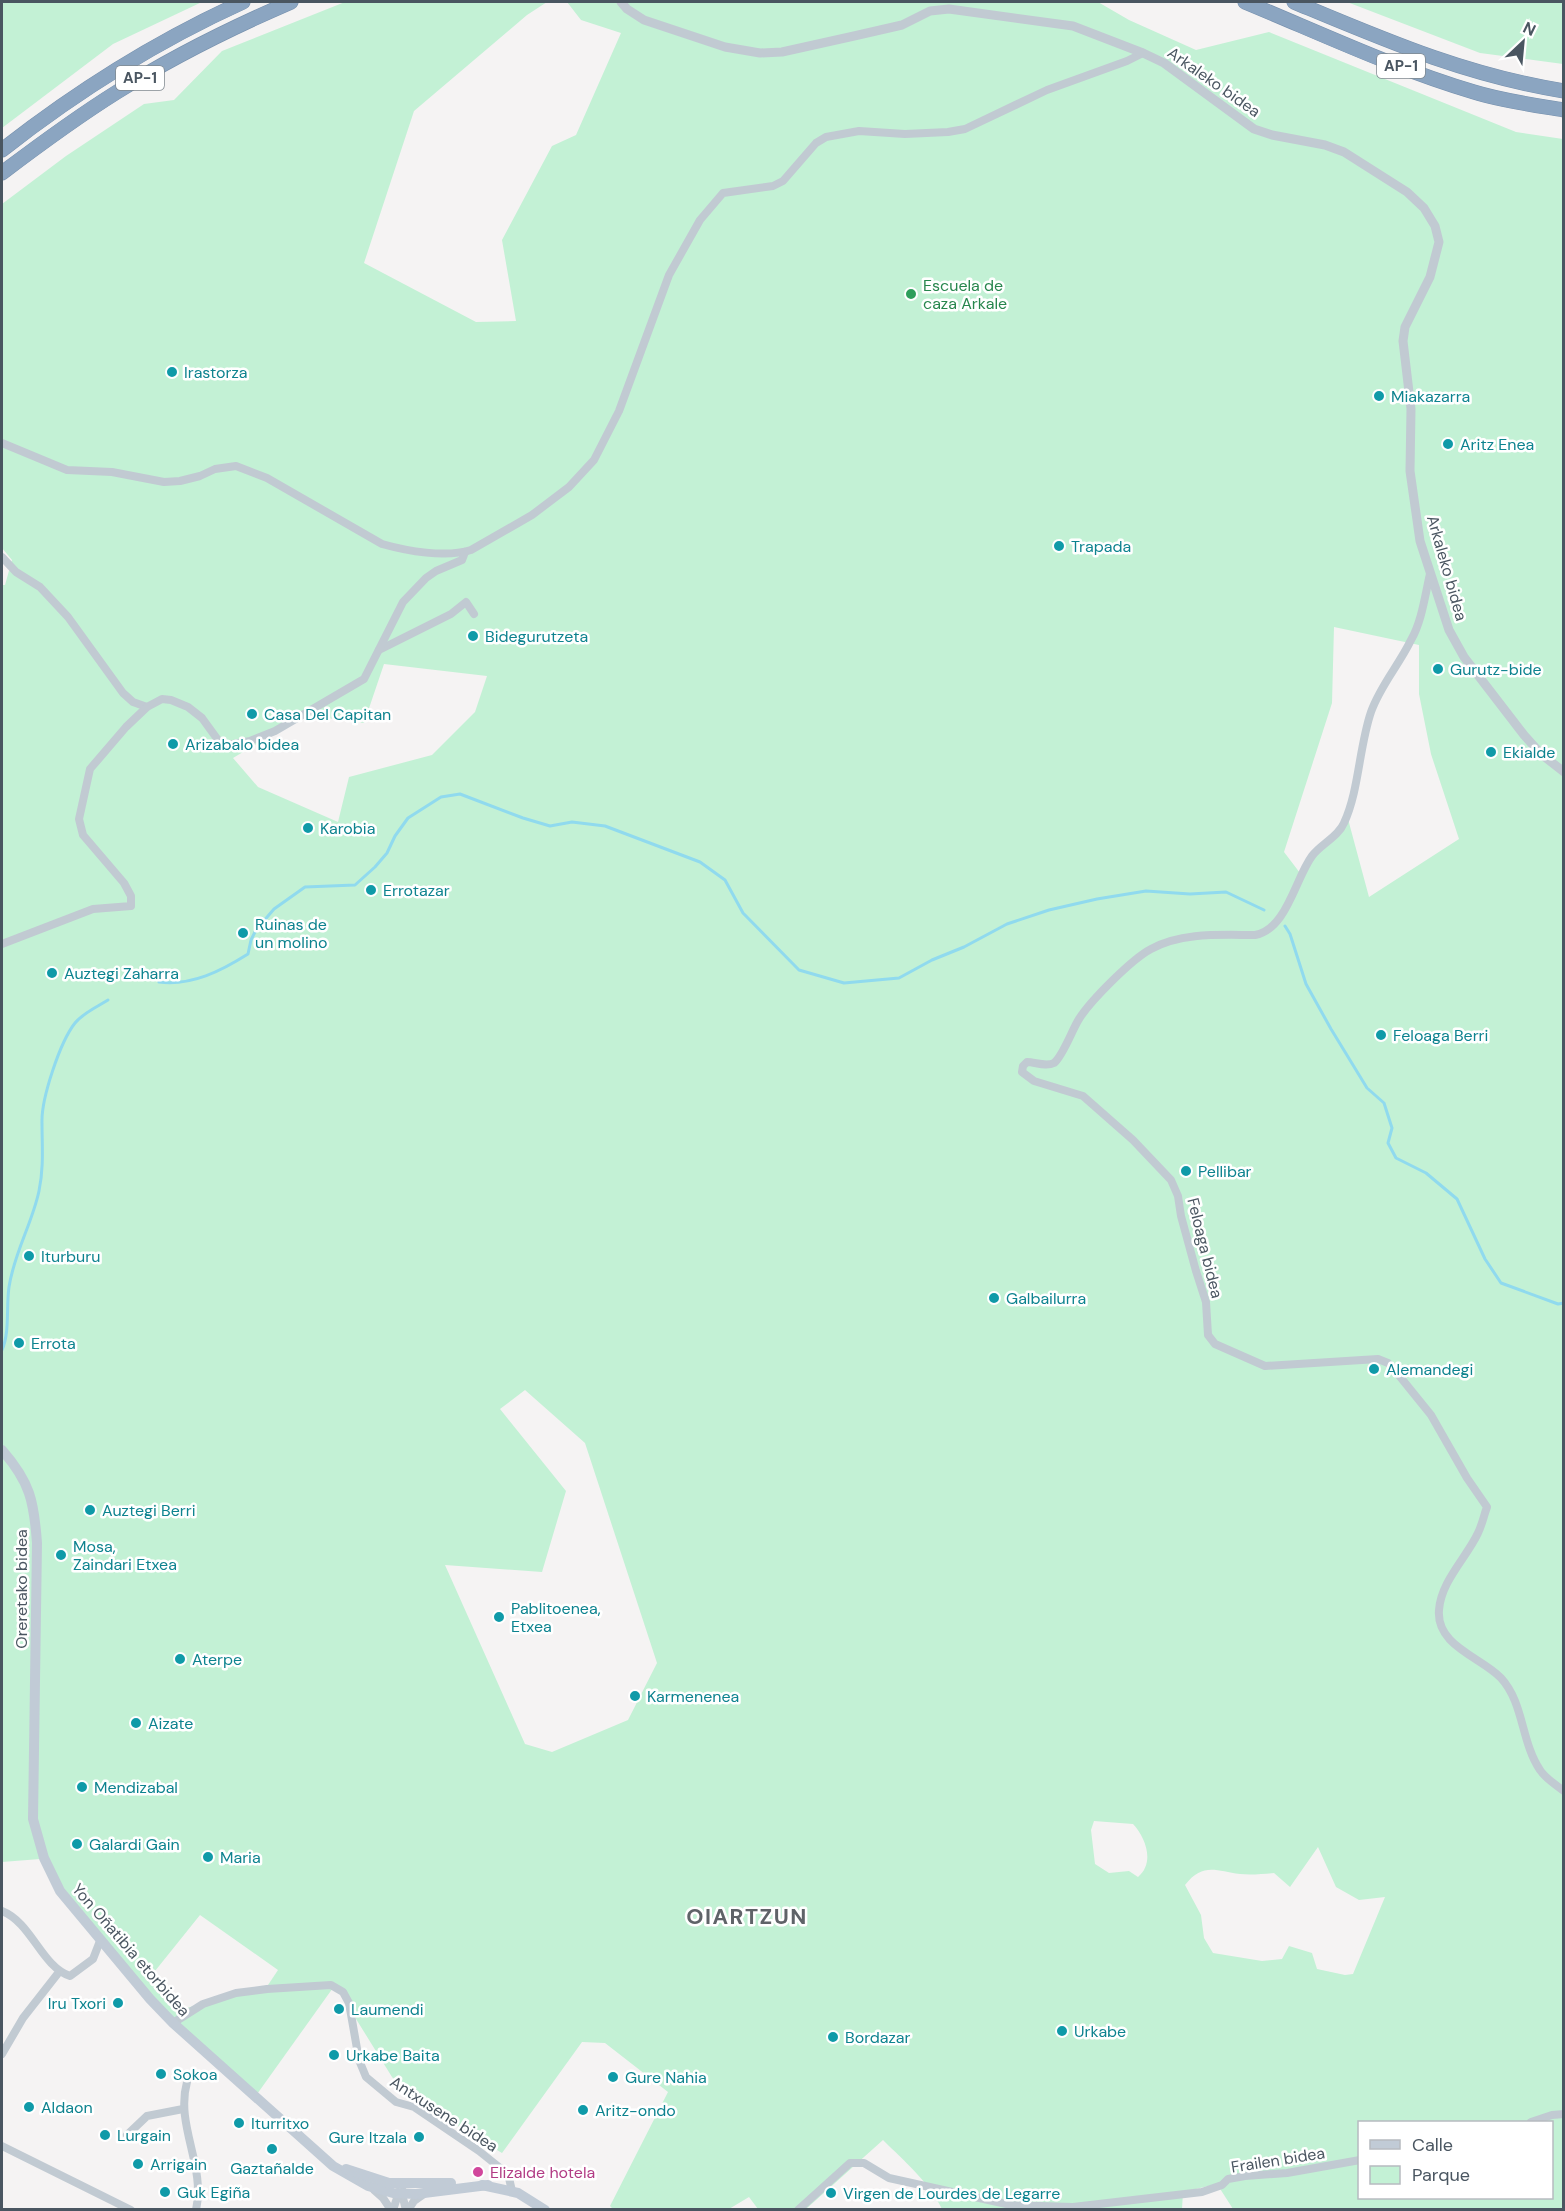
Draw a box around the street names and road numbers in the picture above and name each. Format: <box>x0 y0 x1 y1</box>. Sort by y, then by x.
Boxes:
street label: Arkaleko bidea <box>1163 42 1265 122</box>
road number: AP-1 <box>1377 54 1425 78</box>
road number: AP-1 <box>116 66 164 90</box>
street label: Arkaleko bidea <box>1422 513 1472 623</box>
street label: Feloaga bidea <box>1182 1196 1228 1300</box>
street label: Oreretako bidea <box>11 1529 32 1649</box>
street label: Yon Oñatibia etorbidea <box>67 1879 195 2021</box>
street label: Antxusene bidea <box>386 2071 502 2157</box>
street label: Frailen bidea <box>1230 2142 1326 2178</box>

